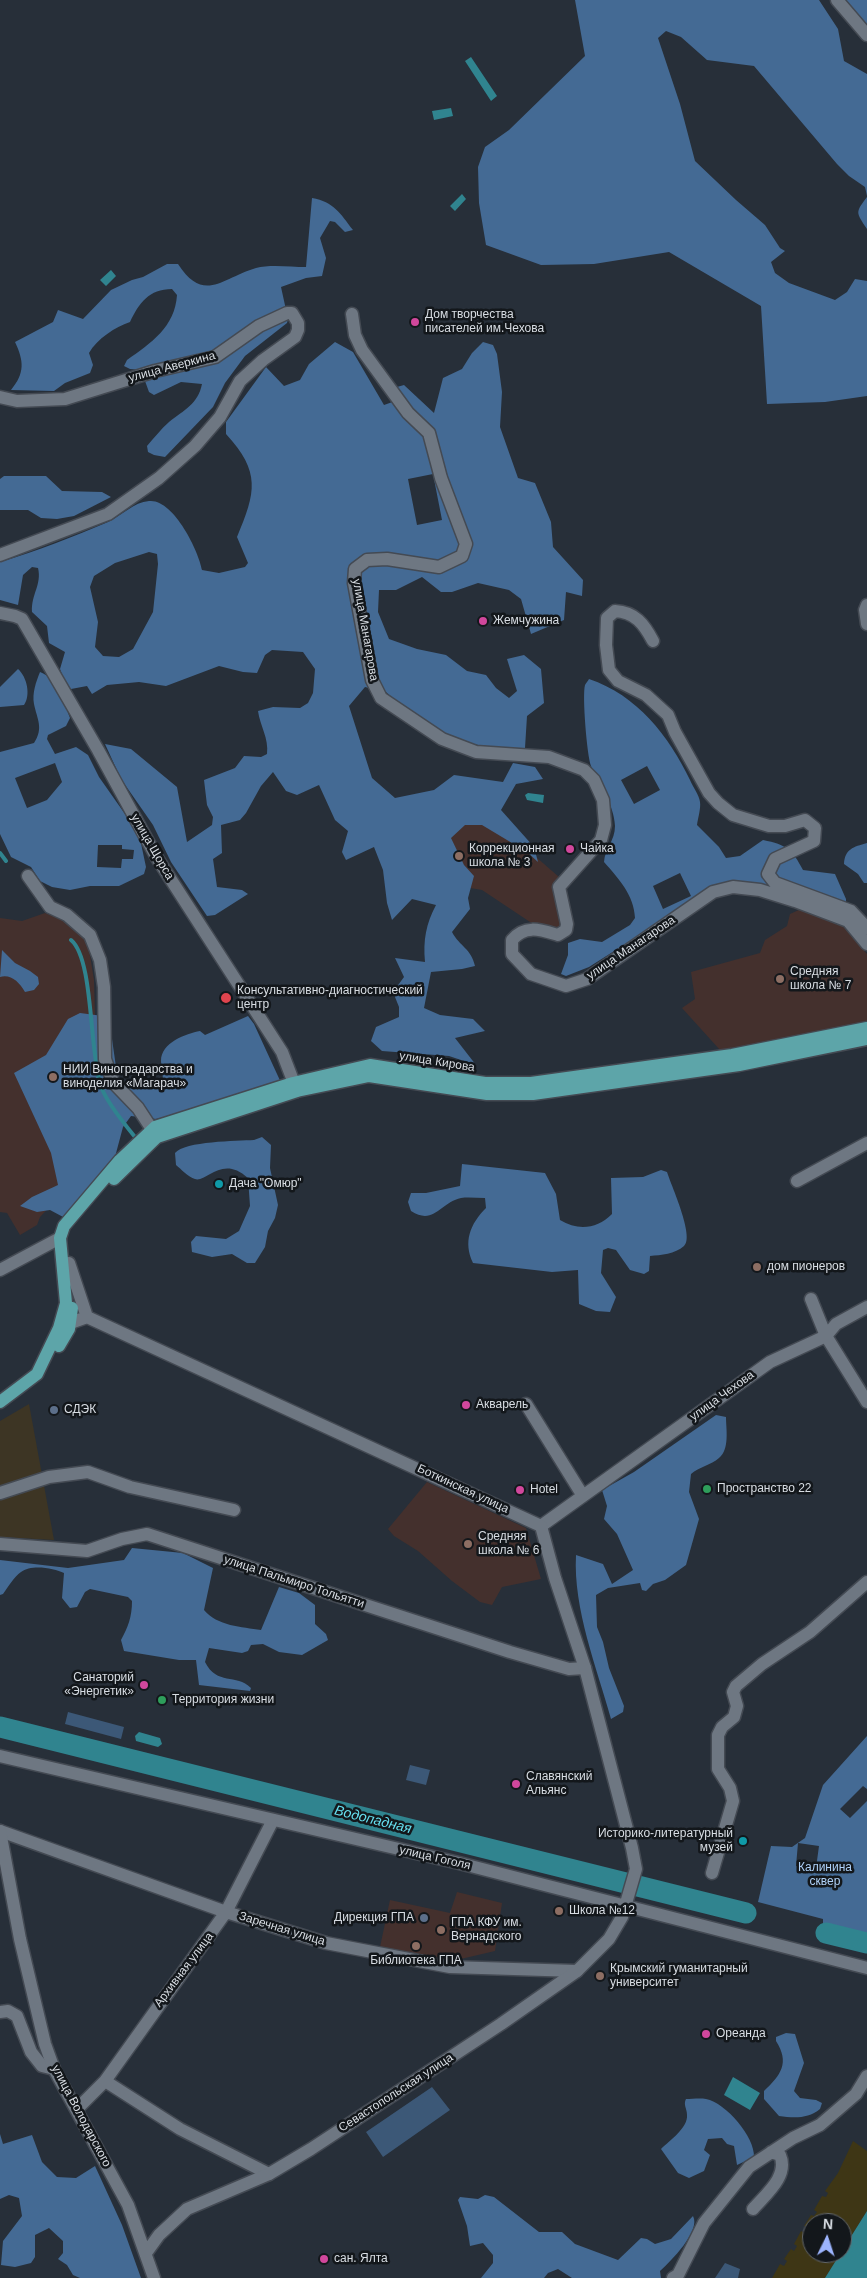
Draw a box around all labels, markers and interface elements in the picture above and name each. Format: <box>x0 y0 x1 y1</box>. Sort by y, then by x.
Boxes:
place label: Дом творчества писателей им.Чехова <box>425 308 544 336</box>
marker: Дом творчества писателей им.Чехова <box>409 316 421 328</box>
street label: улица Аверкина <box>127 349 217 385</box>
street label: улица Манагарова <box>349 578 381 682</box>
place label: Жемчужина <box>493 614 559 628</box>
marker: Жемчужина <box>477 615 489 627</box>
street label: улица Щорса <box>127 812 177 882</box>
place label: Коррекционная школа № 3 <box>469 842 555 870</box>
place label: Чайка <box>580 842 614 856</box>
marker: Чайка <box>564 843 576 855</box>
marker: Коррекционная школа № 3 <box>453 850 465 862</box>
street label: улица Манагарова <box>584 913 678 983</box>
place label: Средняя школа № 7 <box>790 965 851 993</box>
marker: Средняя школа № 7 <box>774 973 786 985</box>
place label: Консультативно-диагностический центр <box>237 984 423 1012</box>
marker: Консультативно-диагностический центр <box>219 991 233 1005</box>
street label: улица Кирова <box>398 1049 476 1075</box>
place label: НИИ Виноградарства и виноделия «Магарач» <box>63 1063 193 1091</box>
marker: НИИ Виноградарства и виноделия «Магарач» <box>47 1071 59 1083</box>
place label: Дача "Омюр" <box>229 1177 302 1191</box>
marker: Дача "Омюр" <box>213 1178 225 1190</box>
place label: дом пионеров <box>767 1260 845 1274</box>
marker: дом пионеров <box>751 1261 763 1273</box>
street label: улица Чехова <box>687 1368 757 1424</box>
place label: Акварель <box>476 1398 528 1412</box>
marker: Акварель <box>460 1399 472 1411</box>
place label: СДЭК <box>64 1403 96 1417</box>
marker: СДЭК <box>48 1404 60 1416</box>
street label: Боткинская улица <box>415 1461 511 1517</box>
place label: Пространство 22 <box>717 1482 812 1496</box>
place label: Hotel <box>530 1483 558 1497</box>
marker: Пространство 22 <box>701 1483 713 1495</box>
marker: Hotel <box>514 1484 526 1496</box>
place label: Средняя школа № 6 <box>478 1530 539 1558</box>
marker: Средняя школа № 6 <box>462 1538 474 1550</box>
street label: улица Пальмиро Тольятти <box>222 1552 366 1612</box>
place label: Санаторий «Энергетик» <box>64 1671 134 1699</box>
marker: Санаторий «Энергетик» <box>138 1679 150 1691</box>
place label: Территория жизни <box>172 1693 274 1707</box>
marker: Территория жизни <box>156 1694 168 1706</box>
place label: Славянский Альянс <box>526 1770 592 1798</box>
marker: Славянский Альянс <box>510 1778 522 1790</box>
water label: Водопадная <box>333 1802 413 1838</box>
place label: Историко-литературный музей <box>598 1827 733 1855</box>
marker: Историко-литературный музей <box>737 1835 749 1847</box>
street label: улица Гоголя <box>398 1843 472 1873</box>
park label: Калинина сквер <box>798 1861 852 1889</box>
place label: Школа №12 <box>569 1904 635 1918</box>
marker: Школа №12 <box>553 1905 565 1917</box>
street label: Заречная улица <box>237 1909 327 1949</box>
place label: Дирекция ГПА <box>334 1911 414 1925</box>
marker: Дирекция ГПА <box>418 1912 430 1924</box>
place label: ГПА КФУ им. Вернадского <box>451 1916 522 1944</box>
marker: ГПА КФУ им. Вернадского <box>435 1924 447 1936</box>
street label: Архивная улица <box>151 1930 217 2010</box>
marker: Библиотека ГПА <box>410 1940 422 1952</box>
place label: Библиотека ГПА <box>370 1954 462 1968</box>
place label: Крымский гуманитарный университет <box>610 1962 748 1990</box>
marker: Крымский гуманитарный университет <box>594 1970 606 1982</box>
place label: Ореанда <box>716 2027 766 2041</box>
marker: Ореанда <box>700 2028 712 2040</box>
street label: Севастопольская улица <box>336 2051 456 2135</box>
street label: улица Володарского <box>48 2063 114 2169</box>
north arrow <box>802 2213 852 2263</box>
text: N <box>822 2216 834 2232</box>
place label: сан. Ялта <box>334 2252 388 2266</box>
marker: сан. Ялта <box>318 2253 330 2265</box>

